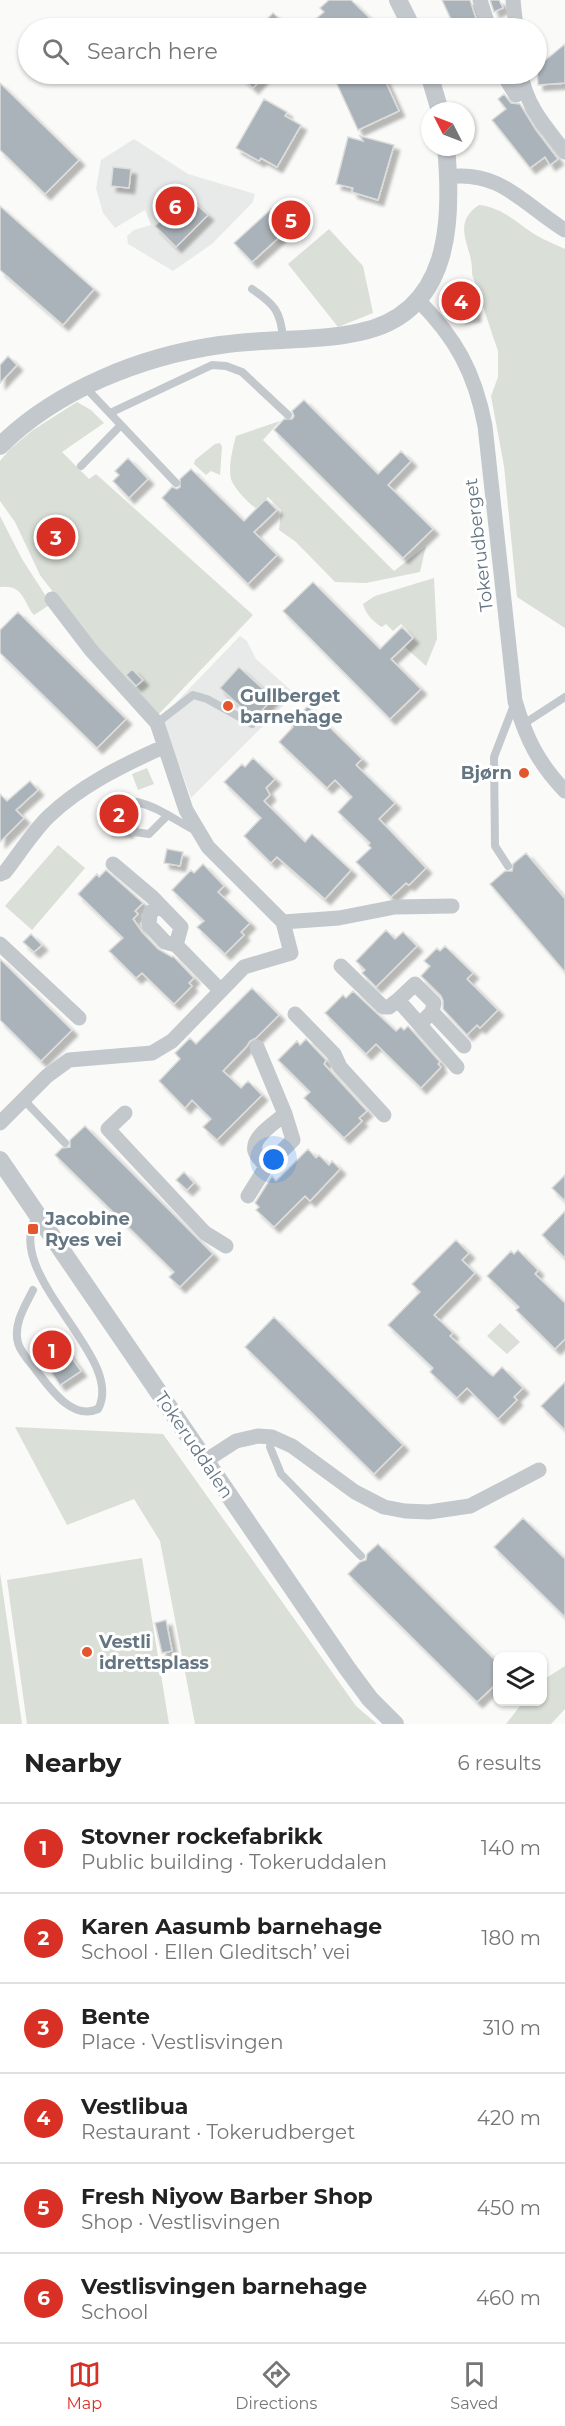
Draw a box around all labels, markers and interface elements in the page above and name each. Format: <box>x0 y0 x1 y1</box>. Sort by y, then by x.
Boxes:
search box <box>18 18 547 84</box>
icon: search <box>39 35 72 68</box>
text: Search here <box>87 38 218 65</box>
north arrow <box>421 102 475 156</box>
pin: 6 <box>156 184 195 228</box>
pin: 5 <box>272 198 310 242</box>
pin: 4 <box>442 278 480 324</box>
street label: Tokerudberget <box>460 477 498 613</box>
pin: 3 <box>36 514 76 560</box>
place label: Gullberget barnehage <box>240 685 343 728</box>
marker: Gullberget barnehage <box>221 699 235 713</box>
place label: Bjørn <box>461 762 512 784</box>
marker: Bjørn <box>517 766 531 780</box>
pin: 2 <box>100 792 138 836</box>
your location <box>259 1145 288 1174</box>
place label: Jacobine Ryes vei <box>44 1208 130 1251</box>
marker: Jacobine Ryes vei <box>26 1222 40 1236</box>
pin: 1 <box>32 1328 72 1372</box>
street label: Tokeruddalen <box>150 1387 238 1503</box>
place label: Vestli idrettsplass <box>98 1631 209 1674</box>
marker: Vestli idrettsplass <box>80 1645 94 1659</box>
map controls <box>493 1652 547 1706</box>
button: layers <box>493 1652 547 1706</box>
text: Nearby <box>24 1747 121 1779</box>
text: 6 results <box>457 1751 541 1775</box>
text: Stovner rockefabrikk <box>81 1823 323 1850</box>
text: 1 <box>40 1836 47 1860</box>
text: 140 m <box>481 1836 541 1860</box>
text: Public building · Tokeruddalen <box>81 1850 387 1874</box>
text: Karen Aasumb barnehage <box>81 1913 382 1940</box>
text: 2 <box>38 1926 49 1950</box>
text: 180 m <box>481 1926 541 1950</box>
text: School · Ellen Gleditsch’ vei <box>81 1940 350 1964</box>
text: Bente <box>81 2003 150 2030</box>
text: 3 <box>38 2016 49 2040</box>
text: 310 m <box>483 2016 541 2040</box>
text: Place · Vestlisvingen <box>81 2030 283 2054</box>
text: Vestlibua <box>81 2093 188 2120</box>
text: 4 <box>37 2106 50 2130</box>
text: 420 m <box>477 2106 541 2130</box>
text: Restaurant · Tokerudberget <box>81 2120 355 2144</box>
text: Fresh Niyow Barber Shop <box>81 2183 373 2210</box>
text: 5 <box>38 2196 49 2220</box>
text: 450 m <box>477 2196 541 2220</box>
text: Shop · Vestlisvingen <box>81 2210 281 2234</box>
text: Vestlisvingen barnehage <box>81 2273 367 2300</box>
text: 6 <box>37 2286 50 2310</box>
text: 460 m <box>476 2286 541 2310</box>
text: School <box>81 2300 148 2324</box>
tab: Map <box>67 2358 102 2413</box>
tab: Directions <box>235 2358 317 2413</box>
tab: Saved <box>450 2358 498 2413</box>

